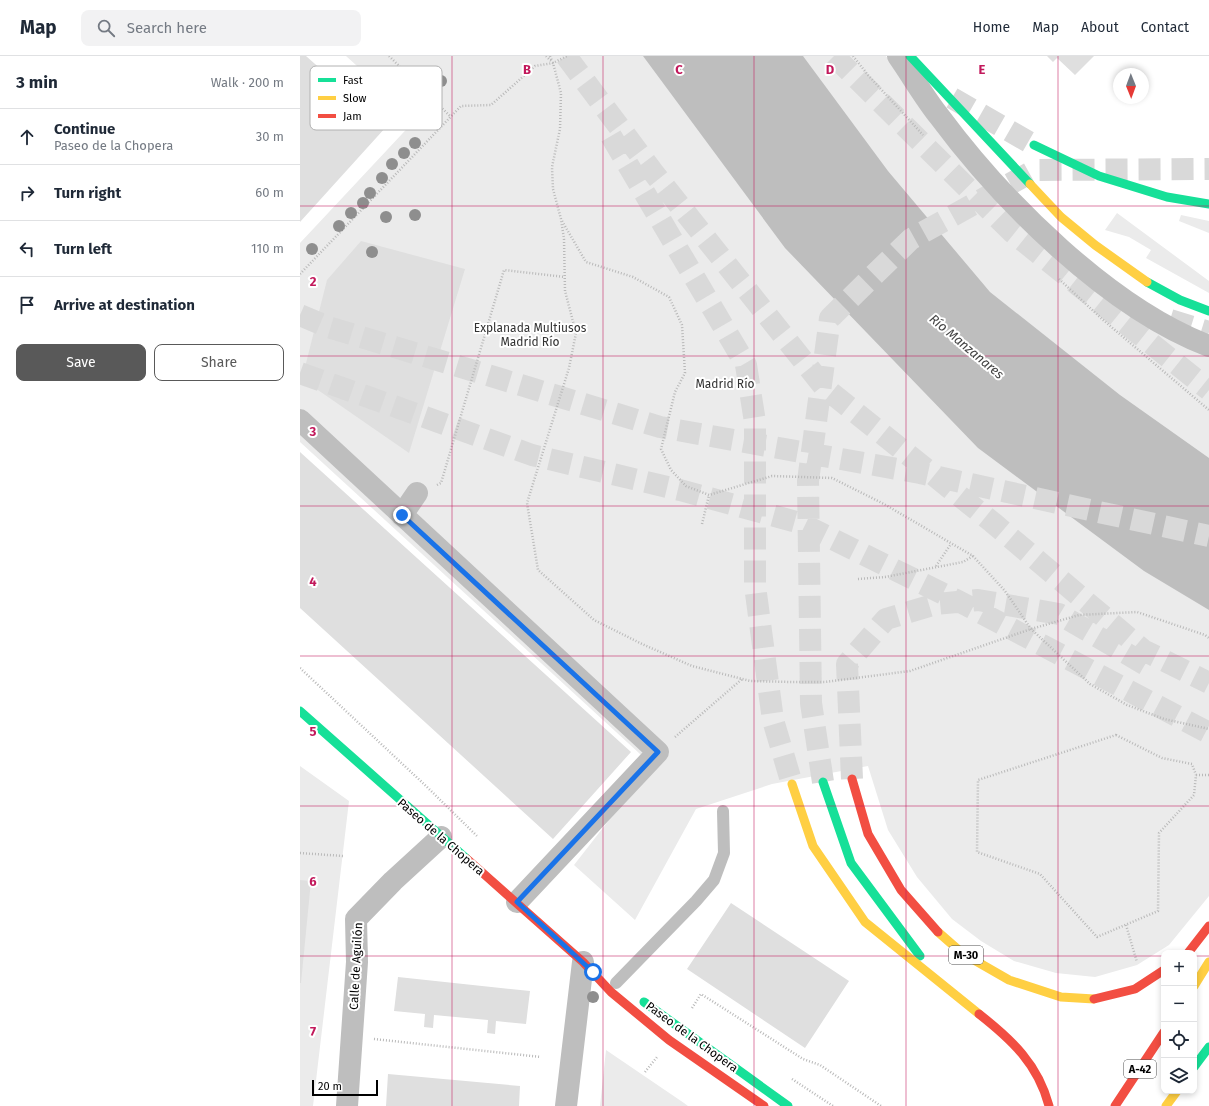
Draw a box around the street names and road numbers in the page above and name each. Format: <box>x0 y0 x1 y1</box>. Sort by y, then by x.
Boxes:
street label: Paseo de la Chopera <box>395 796 487 878</box>
street label: Calle de Aguilón <box>347 922 365 1010</box>
road number: M-30 <box>949 946 983 964</box>
street label: Paseo de la Chopera <box>643 999 741 1075</box>
road number: A-42 <box>1124 1060 1156 1078</box>

